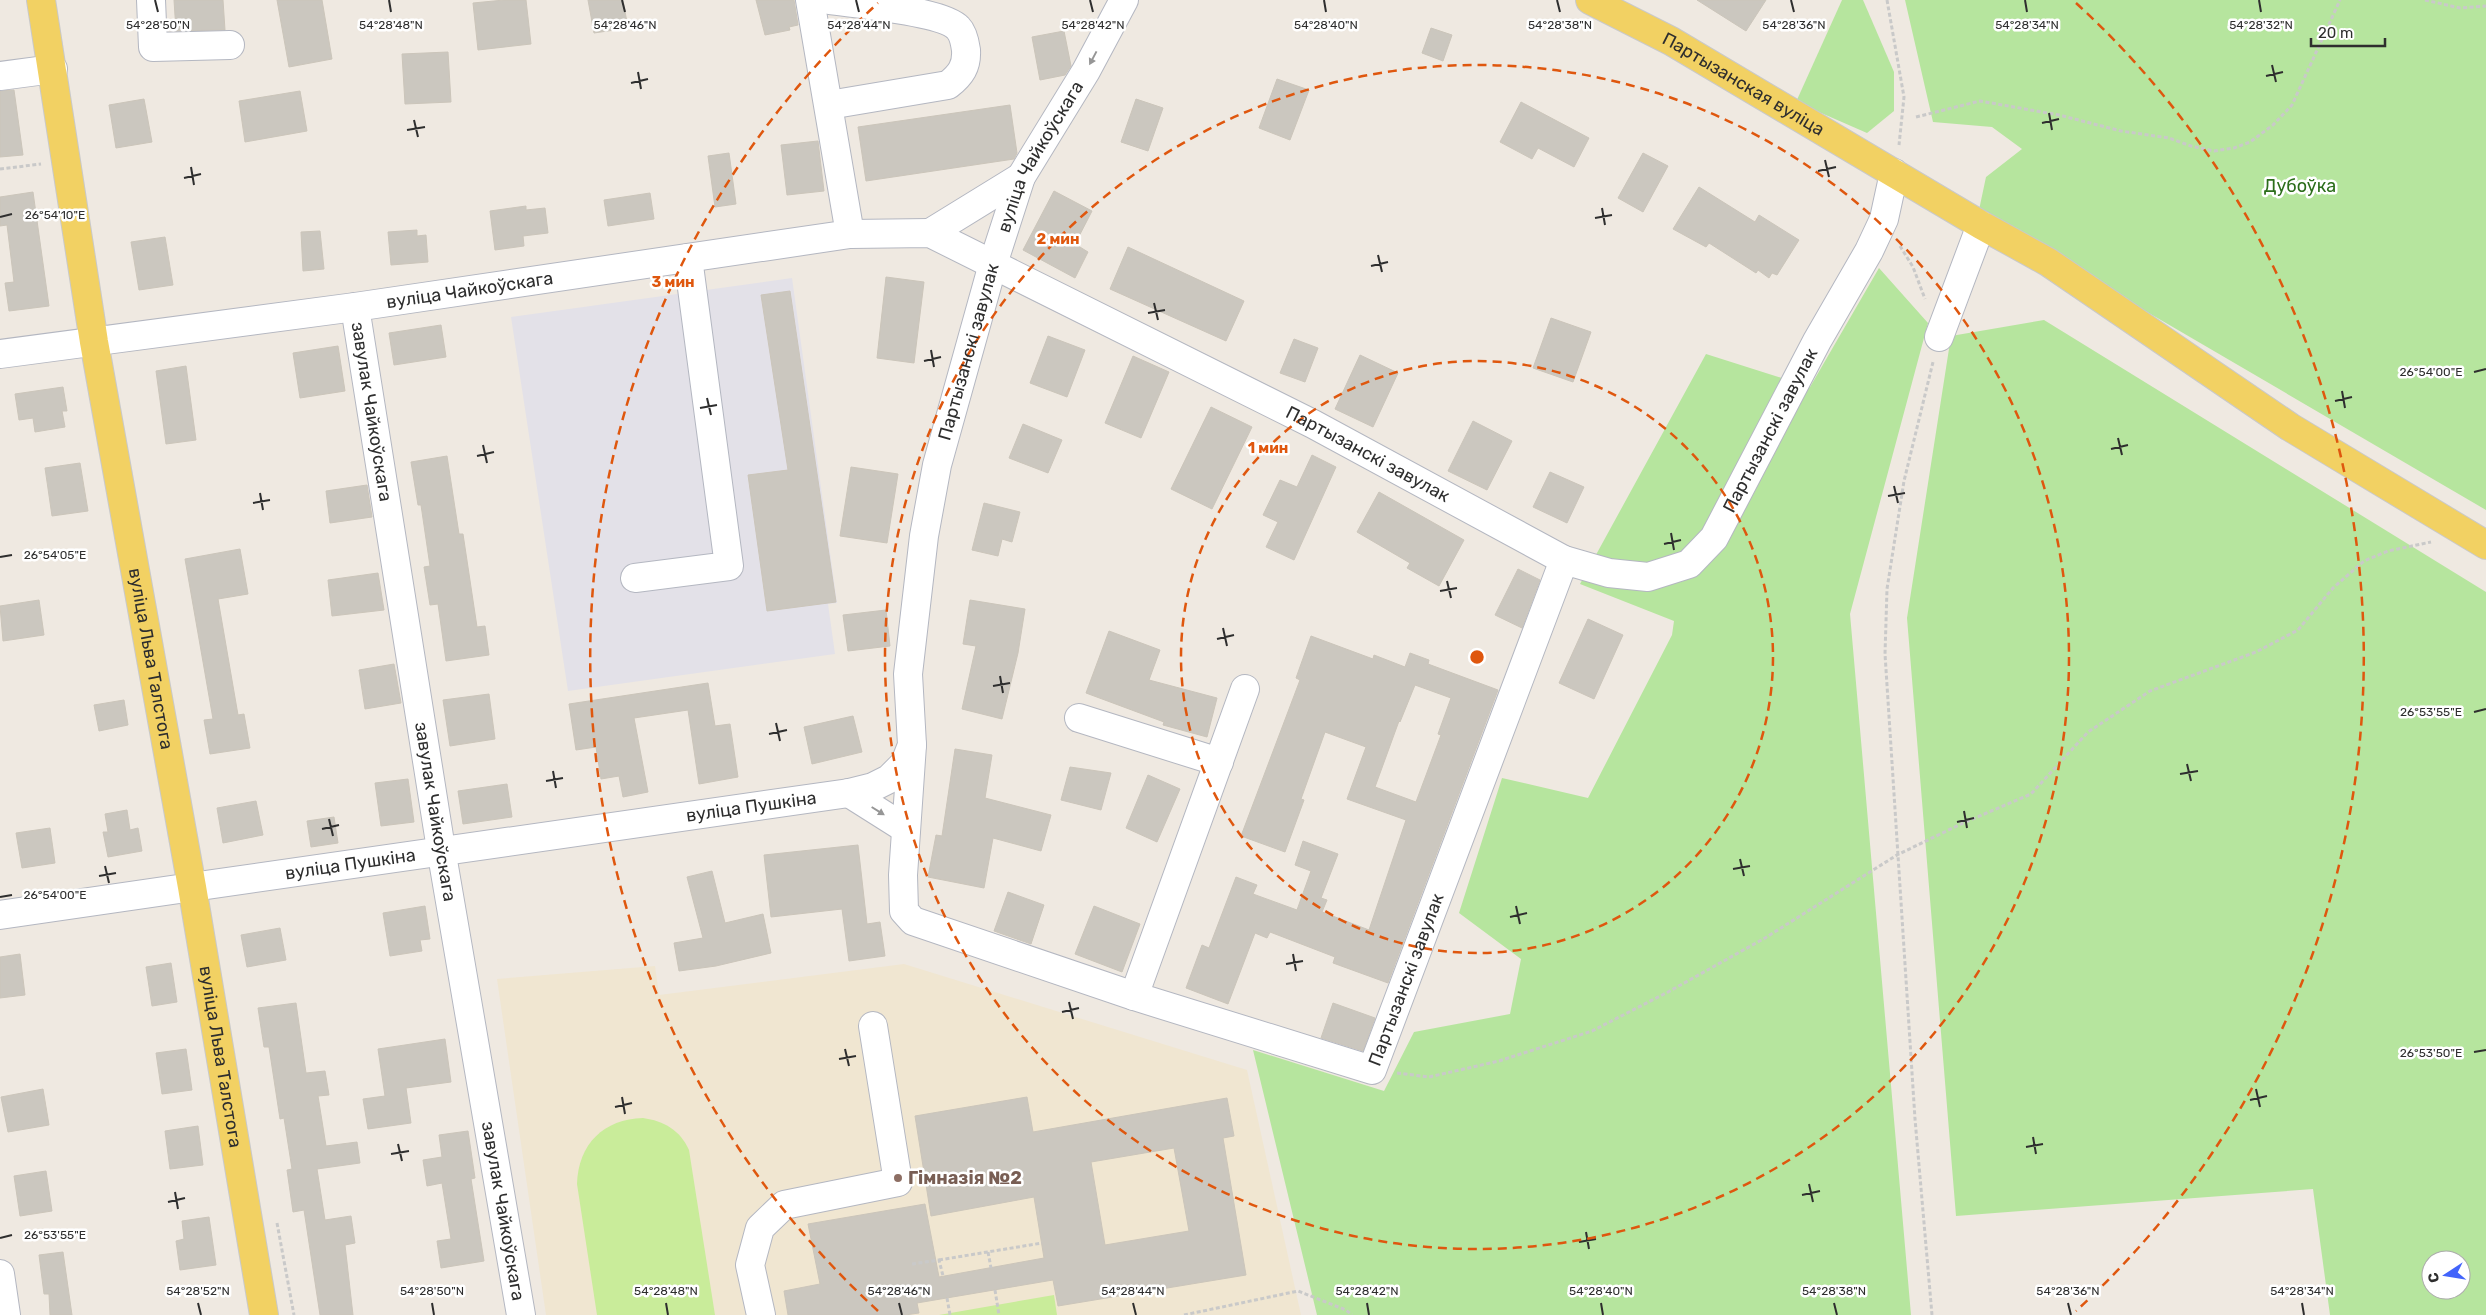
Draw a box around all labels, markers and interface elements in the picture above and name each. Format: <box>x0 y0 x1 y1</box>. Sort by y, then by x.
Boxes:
scale bar <box>2311 15 2385 47</box>
text: 54°28'50"N <box>126 18 190 32</box>
text: 54°28'48"N <box>359 18 423 32</box>
text: 54°28'46"N <box>594 18 657 32</box>
text: 54°28'44"N <box>827 18 891 32</box>
text: 54°28'42"N <box>1061 18 1125 32</box>
text: 54°28'40"N <box>1294 18 1358 32</box>
text: 54°28'38"N <box>1528 18 1592 32</box>
text: 54°28'36"N <box>1762 18 1826 32</box>
text: 54°28'34"N <box>1995 18 2059 32</box>
text: 54°28'32"N <box>2229 18 2293 32</box>
text: 20 m <box>2318 24 2353 42</box>
street label: Партызанская вуліца <box>1659 28 1828 141</box>
one-way arrow <box>1089 51 1097 66</box>
street label: вуліца Чайкоўскага <box>993 77 1088 235</box>
park label: Дубоўка <box>2264 175 2336 197</box>
text: 26°54'10"E <box>25 208 85 222</box>
text: 2 мин <box>1037 230 1079 248</box>
street label: Партызанскі завулак <box>933 261 1004 443</box>
street label: вуліца Чайкоўскага <box>385 267 555 313</box>
text: 3 мин <box>651 273 695 291</box>
street label: завулак Чайкоўскага <box>347 320 397 503</box>
street label: Партызанскі завулак <box>1718 344 1823 516</box>
text: 26°54'00"E <box>2400 365 2462 379</box>
street label: Партызанскі завулак <box>1282 401 1454 507</box>
text: 1 мин <box>1248 439 1288 457</box>
text: 26°54'05"E <box>24 548 86 562</box>
street label: вуліца Льва Талстога <box>124 566 178 751</box>
centre of rings <box>1468 648 1486 666</box>
text: 26°53'55"E <box>2400 705 2462 719</box>
street label: завулак Чайкоўскага <box>410 720 461 903</box>
street label: вуліца Пушкіна <box>685 787 818 827</box>
one-way arrow <box>871 806 884 816</box>
street label: вуліца Пушкіна <box>284 844 417 884</box>
text: 26°54'00"E <box>24 888 86 902</box>
street label: Партызанскі завулак <box>1364 890 1449 1069</box>
street label: вуліца Льва Талстога <box>194 964 247 1149</box>
text: 26°53'50"E <box>2400 1046 2462 1060</box>
street label: завулак Чайкоўскага <box>477 1120 529 1302</box>
place label: Гімназія №2 <box>908 1167 1022 1189</box>
marker: Гімназія №2 <box>892 1172 904 1184</box>
text: 26°53'55"E <box>24 1228 86 1242</box>
north arrow <box>2421 1250 2471 1300</box>
text: С <box>2424 1271 2443 1284</box>
text: 54°28'52"N <box>166 1284 230 1298</box>
text: 54°28'50"N <box>400 1284 464 1298</box>
text: 54°28'48"N <box>634 1284 698 1298</box>
text: 54°28'46"N <box>868 1284 931 1298</box>
text: 54°28'44"N <box>1101 1284 1165 1298</box>
text: 54°28'42"N <box>1335 1284 1399 1298</box>
text: 54°28'40"N <box>1569 1284 1633 1298</box>
text: 54°28'38"N <box>1802 1284 1866 1298</box>
text: 54°28'36"N <box>2036 1284 2100 1298</box>
text: 54°28'34"N <box>2270 1284 2334 1298</box>

